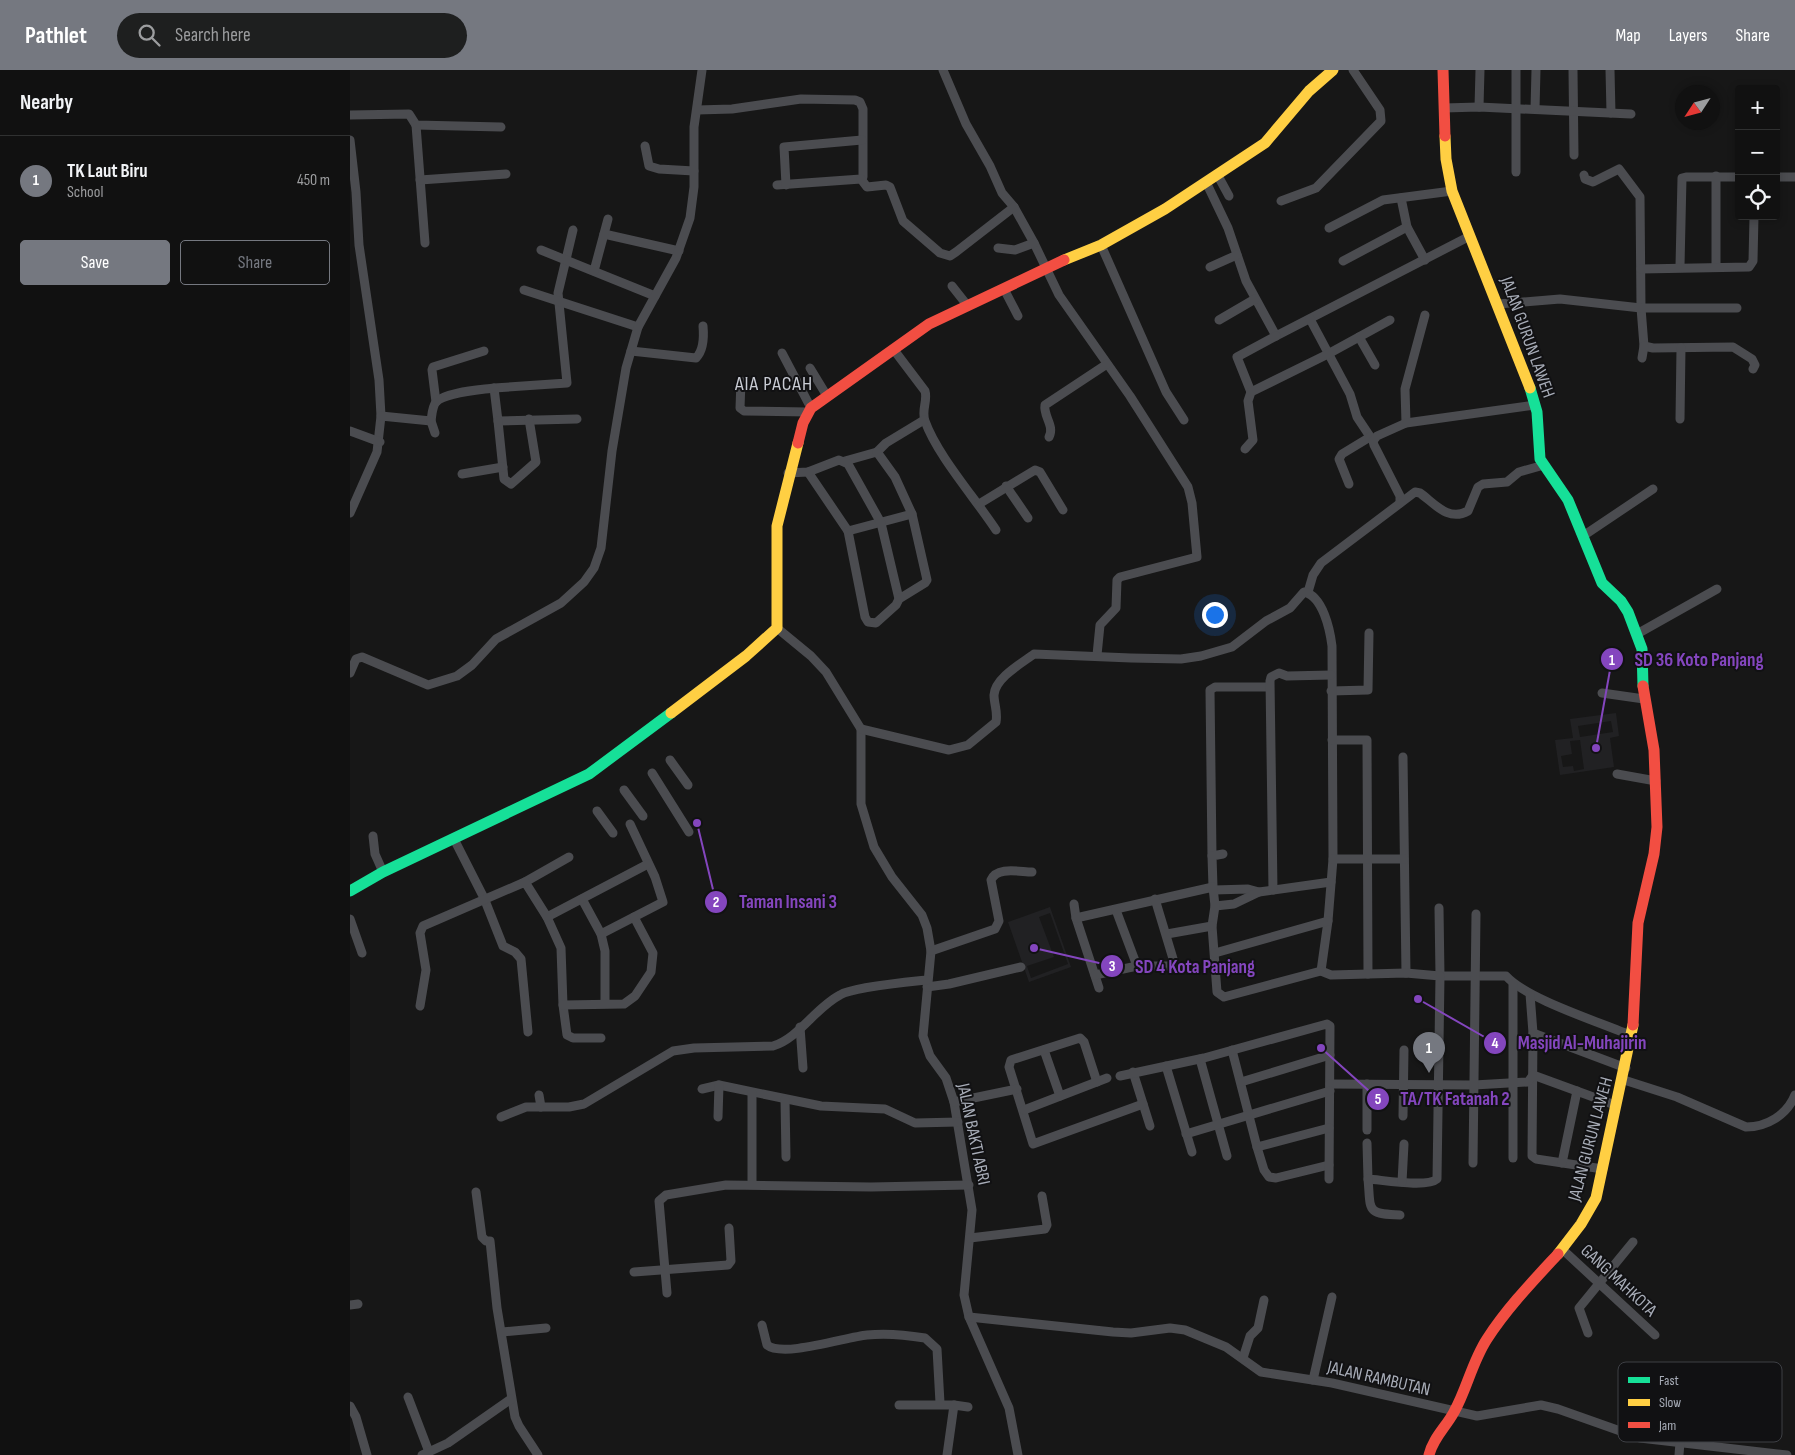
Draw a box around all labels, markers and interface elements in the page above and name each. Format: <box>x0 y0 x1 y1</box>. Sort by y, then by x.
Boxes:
search box <box>117 13 467 58</box>
text: Pathlet <box>25 21 87 50</box>
icon: search <box>135 21 163 49</box>
text: Search here <box>175 24 251 47</box>
text: Map <box>1616 25 1641 46</box>
text: Layers <box>1669 25 1708 46</box>
text: Share <box>1736 25 1770 46</box>
north arrow <box>1675 85 1720 130</box>
map controls <box>1735 85 1780 220</box>
button: + <box>1735 85 1780 130</box>
text: Nearby <box>20 90 73 115</box>
button: − <box>1735 130 1780 175</box>
text: TK Laut Biru <box>67 160 148 183</box>
text: 1 <box>33 171 39 190</box>
text: 450 m <box>297 171 330 190</box>
button: locate <box>1735 175 1780 220</box>
text: School <box>67 183 103 202</box>
button: Save <box>20 240 170 285</box>
button: Share <box>180 240 330 285</box>
street label: JALAN GURUN LAWEH <box>1496 273 1559 401</box>
district label: AIA PACAH <box>734 372 813 396</box>
your location <box>1202 602 1228 628</box>
callout: SD 36 Koto Panjang <box>1600 642 1774 676</box>
text: SD 36 Koto Panjang <box>1634 649 1764 672</box>
text: 1 <box>1609 651 1615 670</box>
callout: Taman Insani 3 <box>704 885 847 919</box>
text: Taman Insani 3 <box>739 891 837 914</box>
text: 2 <box>713 893 719 912</box>
callout: SD 4 Kota Panjang <box>1100 949 1265 983</box>
text: SD 4 Kota Panjang <box>1135 956 1255 979</box>
text: 3 <box>1109 957 1116 976</box>
callout: Masjid Al-Muhajirin <box>1483 1026 1656 1060</box>
pin: 1 <box>1413 1032 1445 1073</box>
text: Masjid Al-Muhajirin <box>1518 1032 1646 1055</box>
text: 4 <box>1492 1034 1499 1053</box>
street label: JALAN GURUN LAWEH <box>1564 1075 1617 1204</box>
street label: JALAN BAKTI ABRI <box>952 1080 995 1187</box>
callout: TA/TK Fatanah 2 <box>1366 1082 1520 1116</box>
text: TA/TK Fatanah 2 <box>1400 1088 1510 1111</box>
text: 5 <box>1375 1090 1382 1109</box>
street label: GANG MAHKOTA <box>1576 1240 1661 1321</box>
street label: JALAN RAMBUTAN <box>1324 1356 1432 1401</box>
legend <box>1618 1362 1782 1442</box>
text: Fast <box>1659 1372 1679 1389</box>
text: Slow <box>1659 1394 1681 1411</box>
text: Jam <box>1658 1417 1676 1434</box>

